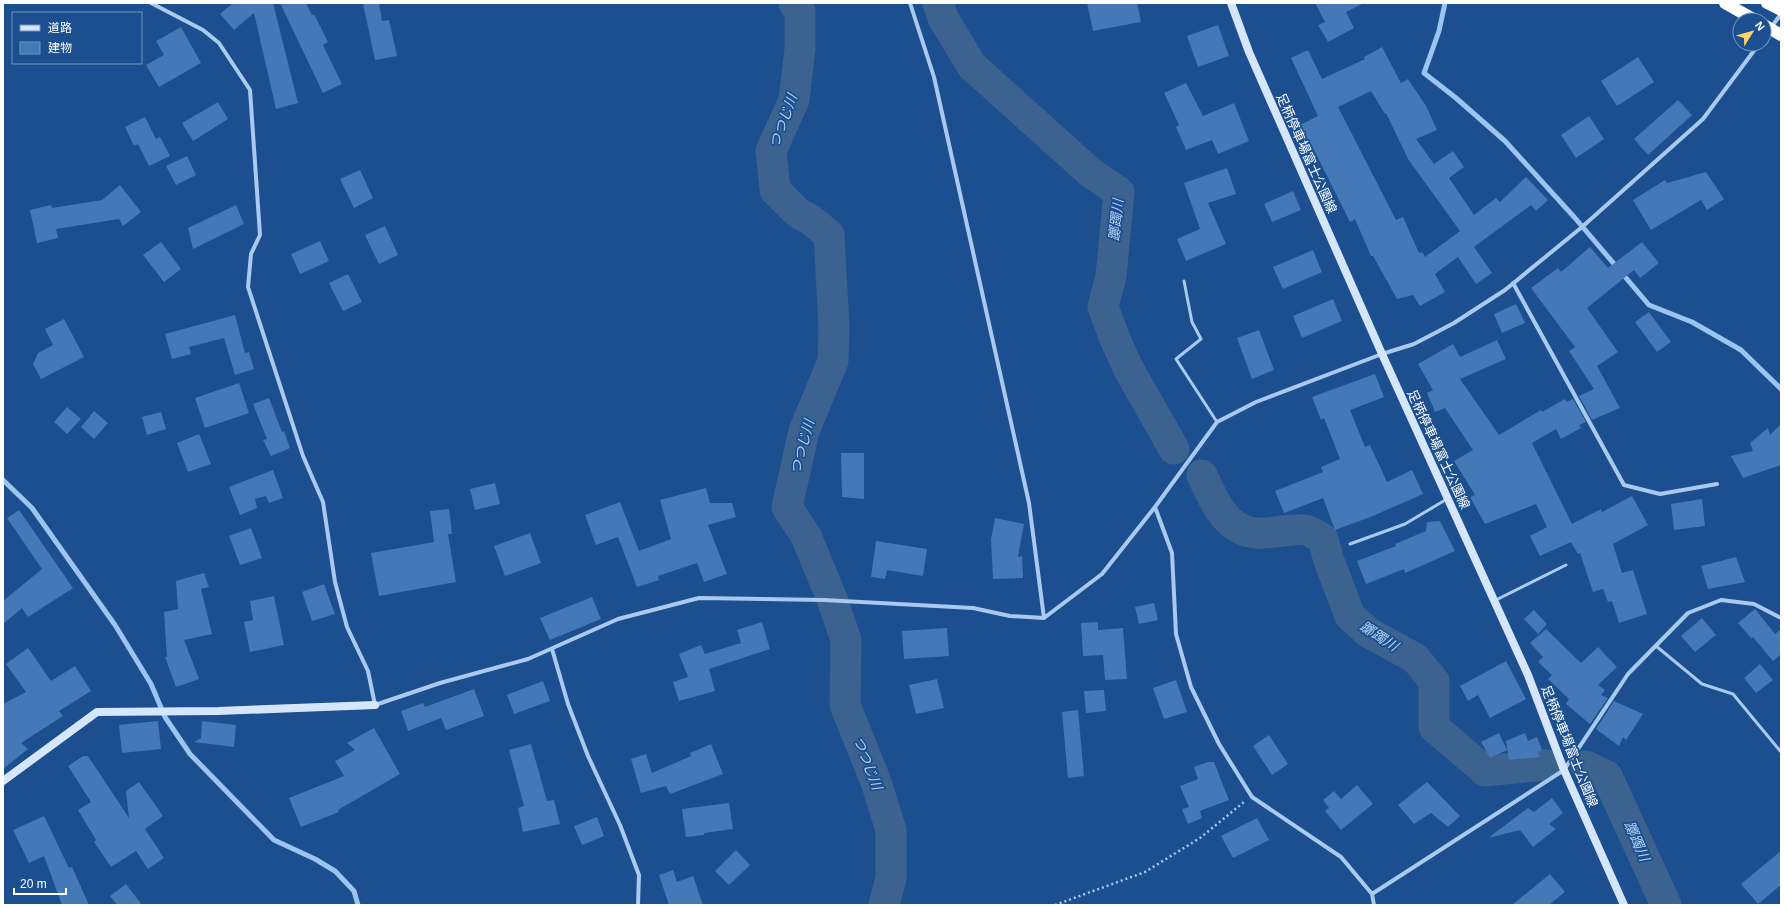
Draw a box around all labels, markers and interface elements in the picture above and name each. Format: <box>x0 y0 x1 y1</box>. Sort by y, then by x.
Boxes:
legend <box>12 12 142 64</box>
north arrow <box>1732 12 1772 52</box>
text: N <box>1753 19 1767 33</box>
text: 道路 <box>48 21 72 35</box>
text: 建物 <box>48 41 72 55</box>
water label: つつじ川 <box>766 90 801 150</box>
street label: 足柄停車場富士公園線 <box>1273 91 1340 216</box>
water label: 躑躅川 <box>1106 196 1126 242</box>
street label: 足柄停車場富士公園線 <box>1404 387 1473 511</box>
water label: つつじ川 <box>787 416 817 476</box>
water label: 躑躅川 <box>1357 618 1403 655</box>
street label: 足柄停車場富士公園線 <box>1538 683 1601 809</box>
water label: つつじ川 <box>850 734 886 794</box>
water label: 躑躅川 <box>1621 819 1654 865</box>
scale bar <box>14 870 66 896</box>
text: 20 m <box>20 877 47 891</box>

